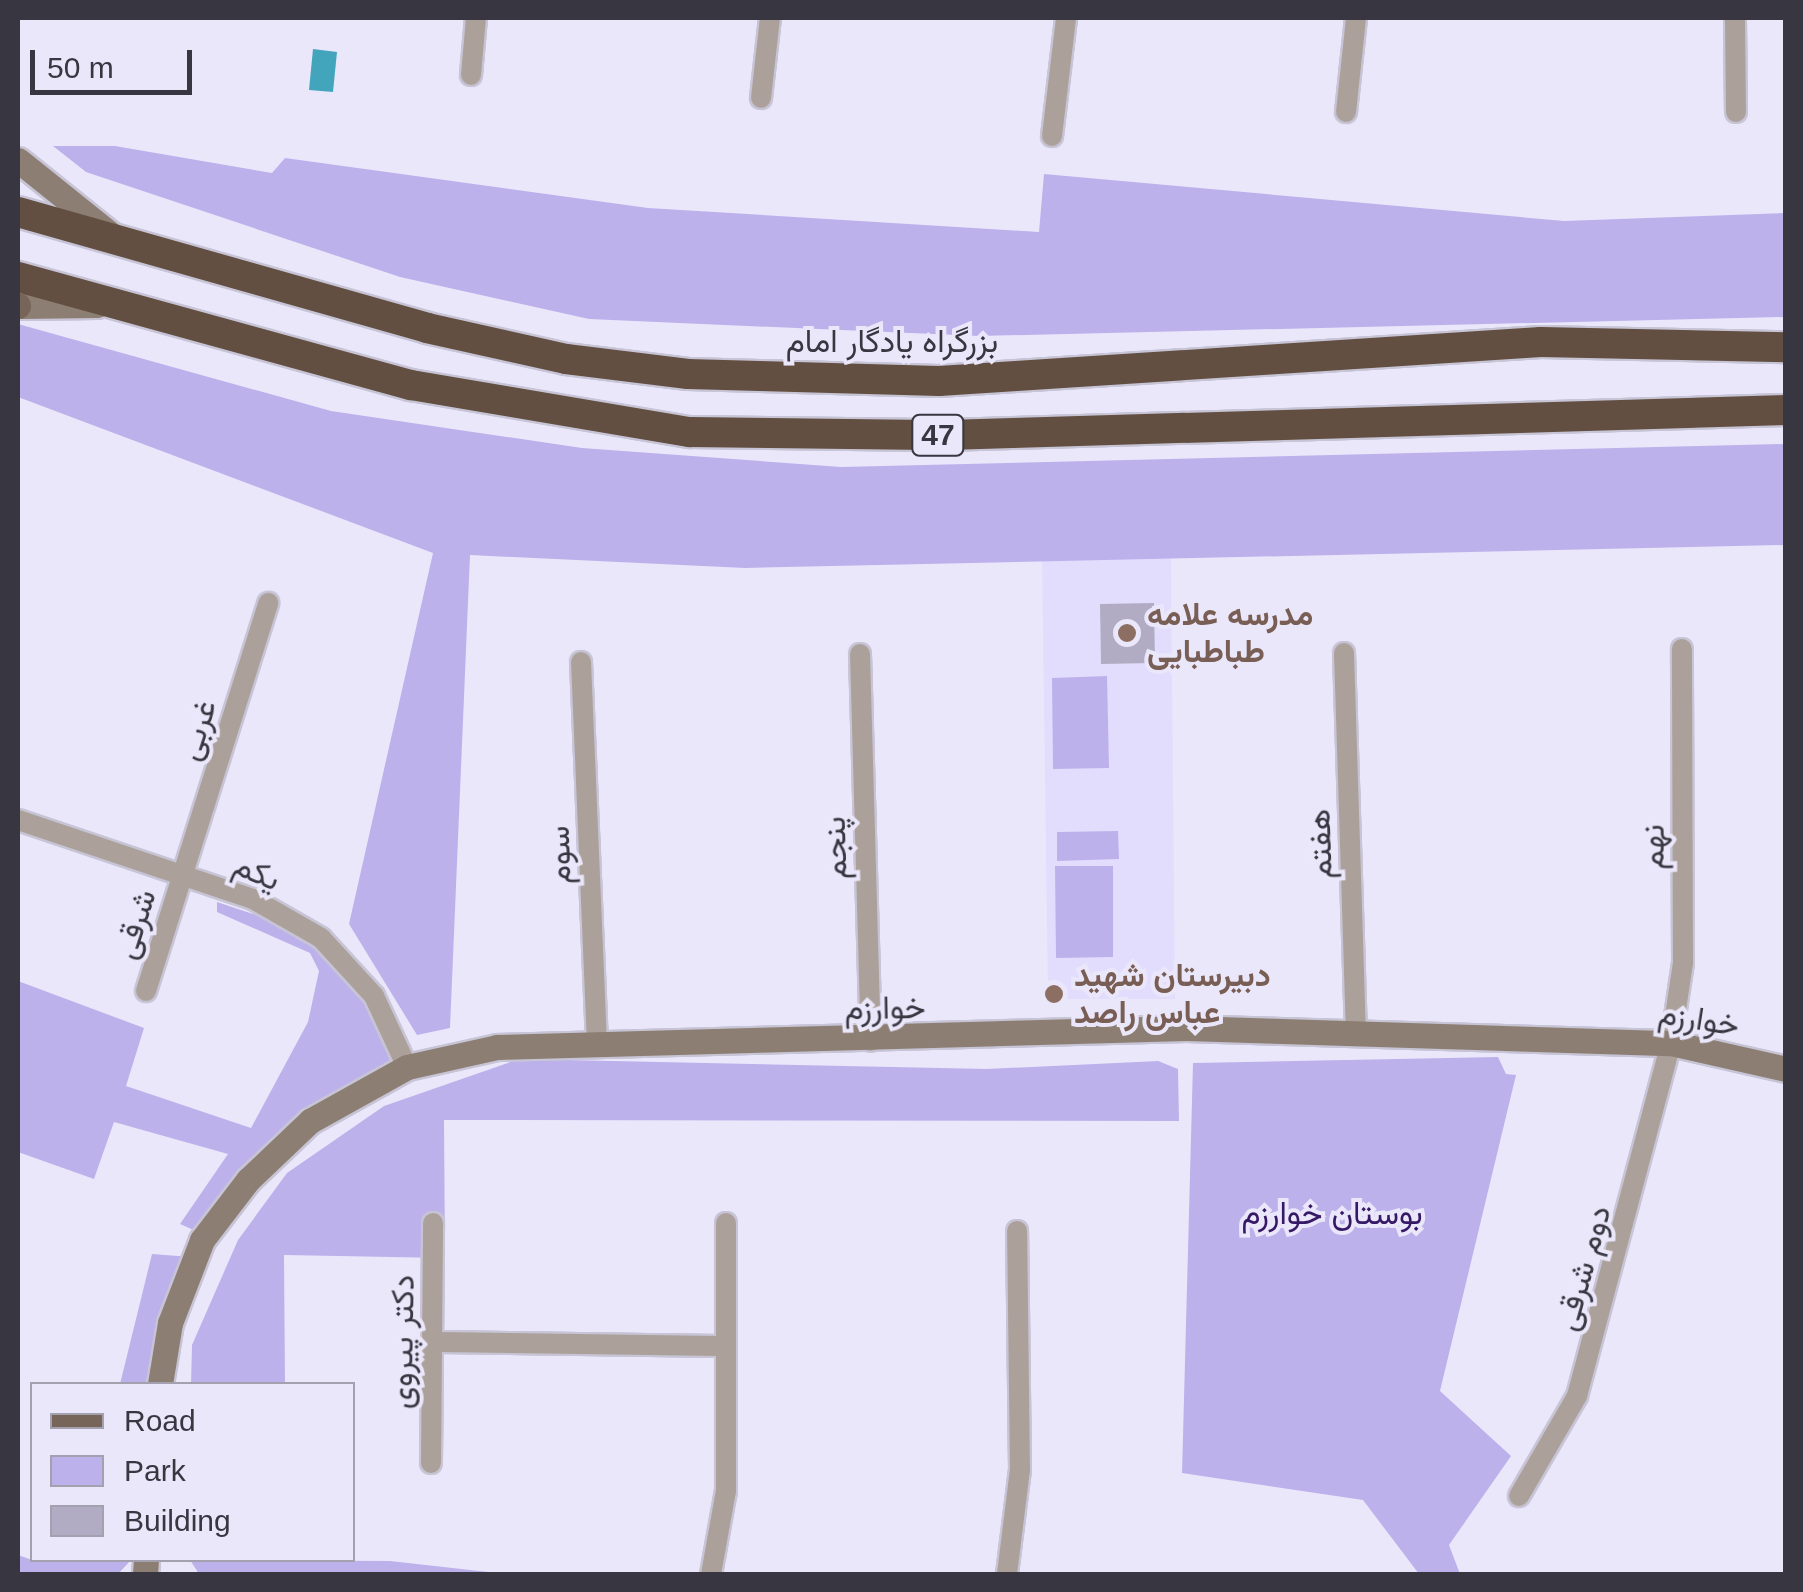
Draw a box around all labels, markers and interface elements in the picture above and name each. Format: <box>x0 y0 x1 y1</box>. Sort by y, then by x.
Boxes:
scale bar <box>35 30 198 92</box>
text: 50 m <box>47 51 114 84</box>
street label: بزرگراه یادگار امام <box>786 322 998 360</box>
road number: 47 <box>910 410 966 460</box>
place label: مدرسه علامه طباطبایی <box>1147 596 1313 671</box>
marker: مدرسه علامه طباطبایی <box>1116 622 1138 644</box>
street label: غربی <box>169 695 225 765</box>
street label: هفتم <box>1300 808 1340 880</box>
street label: پنجم <box>815 816 855 880</box>
street label: نهم <box>1634 824 1672 870</box>
street label: سوم <box>539 825 579 885</box>
street label: یکم <box>228 845 286 899</box>
street label: شرقی <box>106 884 164 964</box>
place label: دبیرستان شهید عباس راصد <box>1074 957 1271 1032</box>
marker: دبیرستان شهید عباس راصد <box>1043 983 1065 1005</box>
street label: خوارزم <box>844 988 926 1028</box>
street label: خوارزم <box>1656 994 1742 1044</box>
park label: بوستان خوارزم <box>1241 1194 1423 1232</box>
street label: دوم شرقی <box>1547 1201 1619 1335</box>
street label: دکتر پیروی <box>382 1275 422 1409</box>
legend <box>30 1382 355 1562</box>
text: Road <box>124 1404 196 1437</box>
text: Park <box>124 1454 186 1487</box>
text: Building <box>124 1504 231 1537</box>

